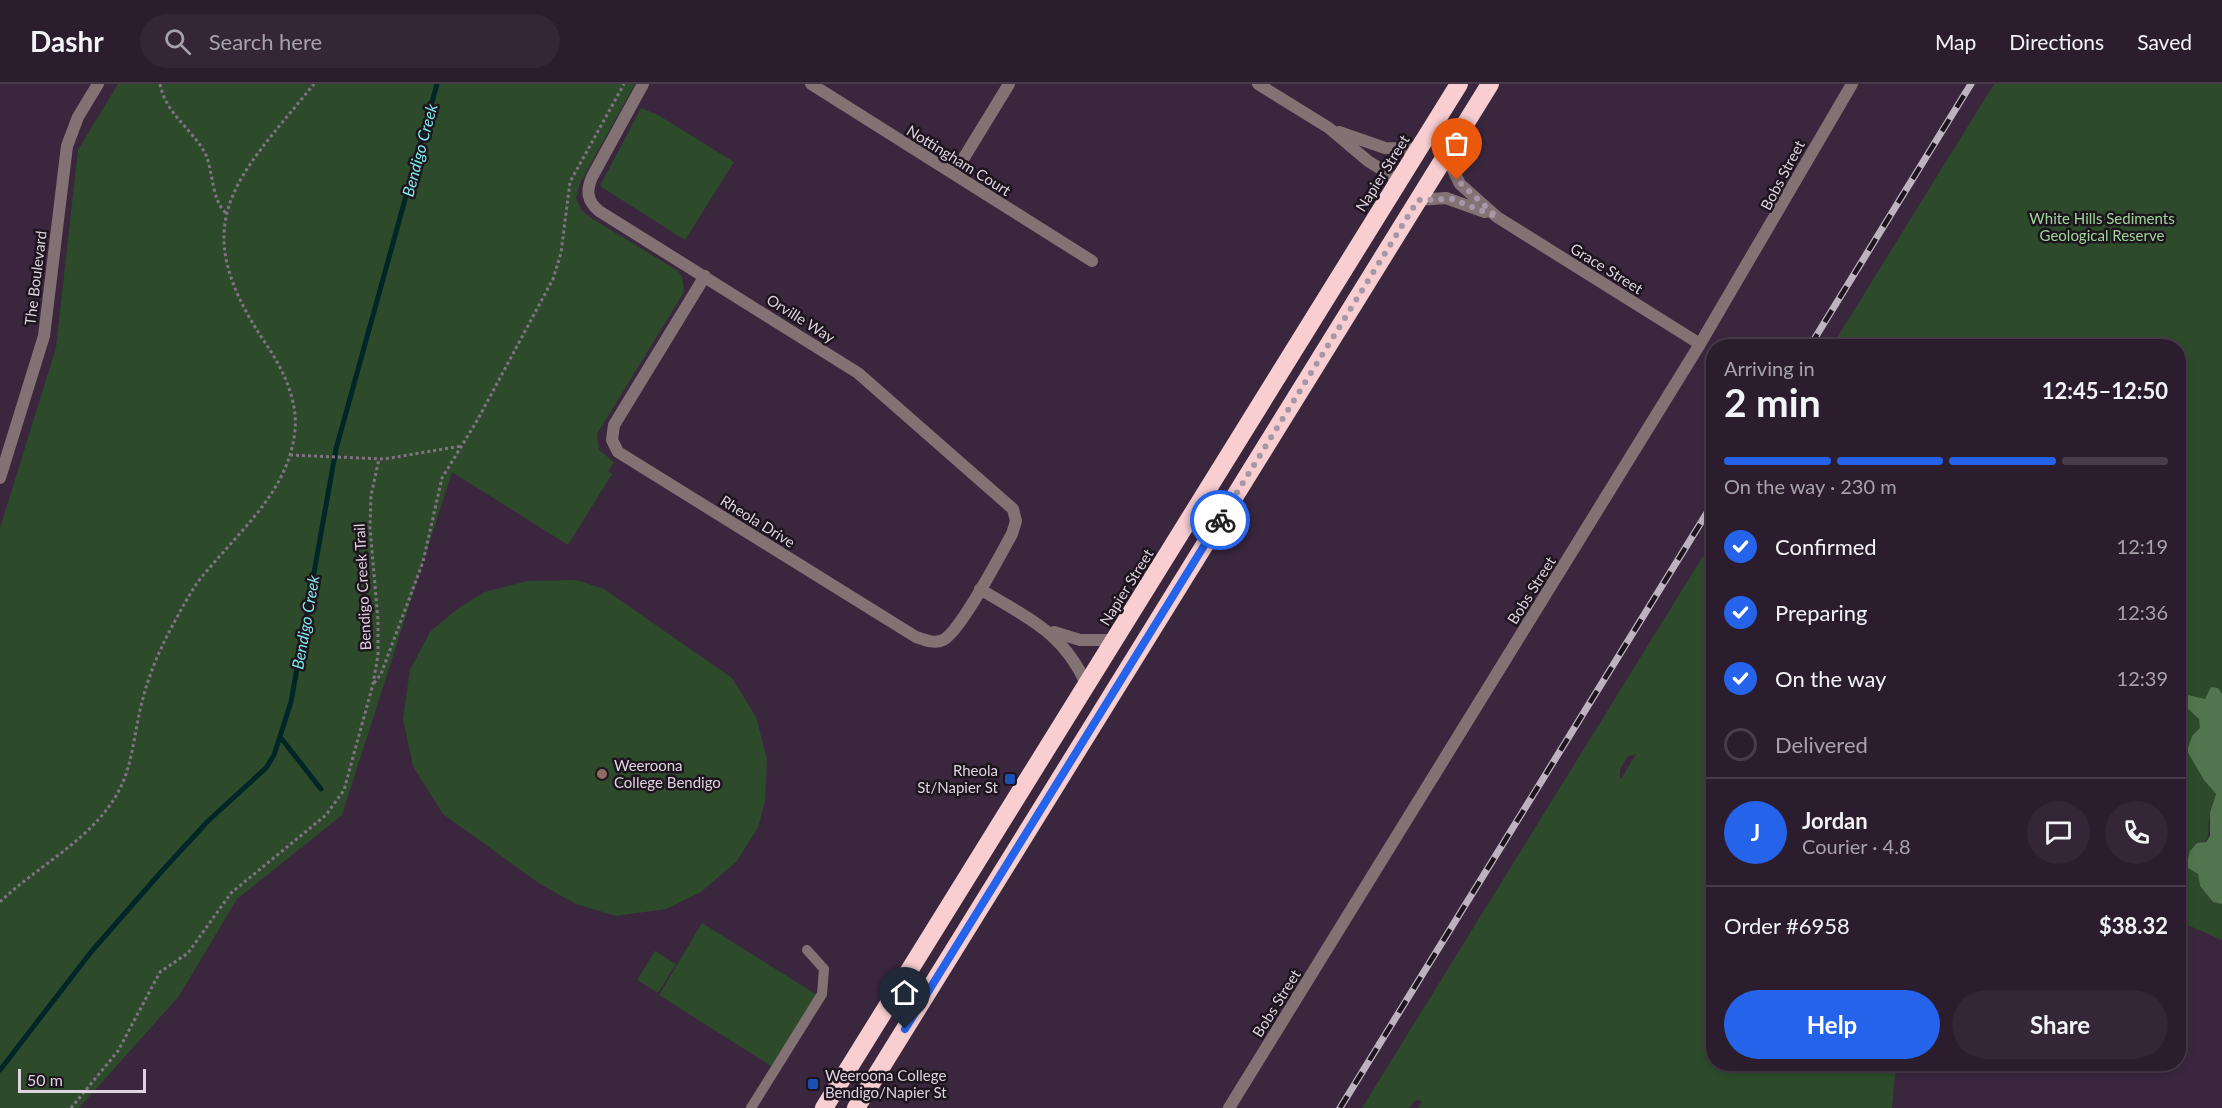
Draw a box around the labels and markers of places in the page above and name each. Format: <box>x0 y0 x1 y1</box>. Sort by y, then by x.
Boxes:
pin <box>1431 118 1482 180</box>
place label: Weeroona College Bendigo <box>614 756 721 791</box>
place label: Rheola St/Napier St <box>917 761 999 796</box>
marker: Weeroona College Bendigo <box>595 767 609 781</box>
marker: Rheola St/Napier St <box>1003 772 1017 786</box>
pin <box>879 967 930 1029</box>
place label: Weeroona College Bendigo/Napier St <box>825 1066 947 1101</box>
marker: Weeroona College Bendigo/Napier St <box>806 1077 820 1091</box>

